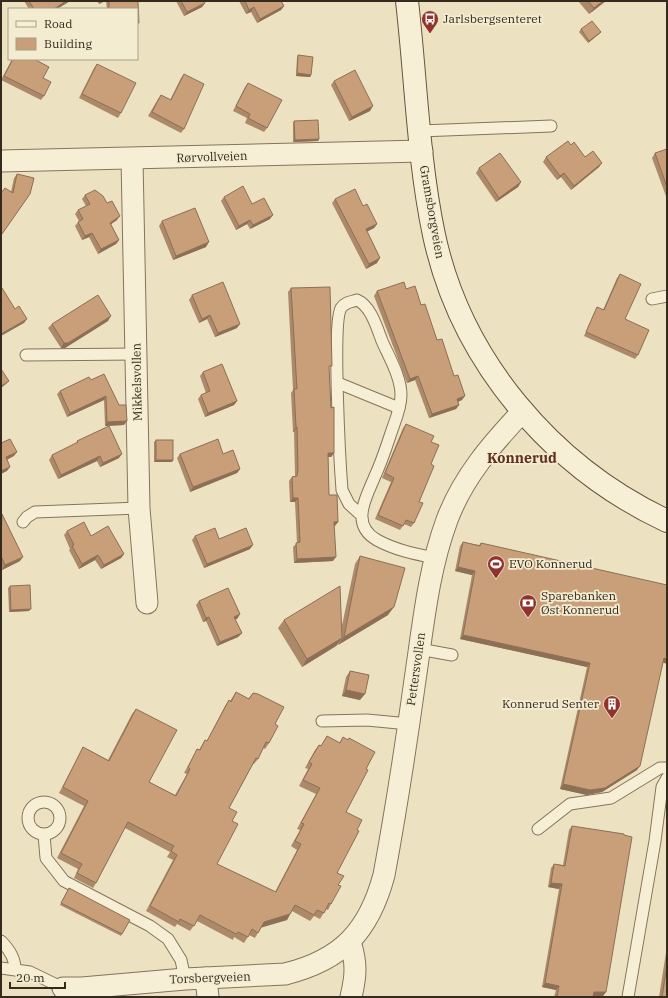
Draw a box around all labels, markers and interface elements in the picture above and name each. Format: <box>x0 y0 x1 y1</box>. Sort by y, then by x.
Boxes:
legend <box>8 8 138 60</box>
bus stop icon: Jarlsbergsenteret <box>420 9 440 34</box>
place label: Jarlsbergsenteret <box>443 11 542 26</box>
text: Road <box>44 16 73 31</box>
text: Building <box>44 36 92 51</box>
street label: Rørvollveien <box>176 148 248 165</box>
street label: Gramsborgveien <box>417 164 448 260</box>
street label: Mikkelsvollen <box>128 342 145 421</box>
district label: Konnerud <box>487 449 557 467</box>
sports icon: EVO Konnerud <box>486 554 506 579</box>
place label: EVO Konnerud <box>509 556 593 571</box>
place label: Sparebanken Øst Konnerud <box>541 588 619 617</box>
bank icon: Sparebanken Øst Konnerud <box>518 593 538 618</box>
street label: Pettersvollen <box>403 631 428 707</box>
building icon: Konnerud Senter <box>602 694 622 719</box>
place label: Konnerud Senter <box>502 696 600 711</box>
scale bar <box>10 964 65 990</box>
street label: Torsbergveien <box>169 969 251 986</box>
text: 20 m <box>16 970 45 985</box>

